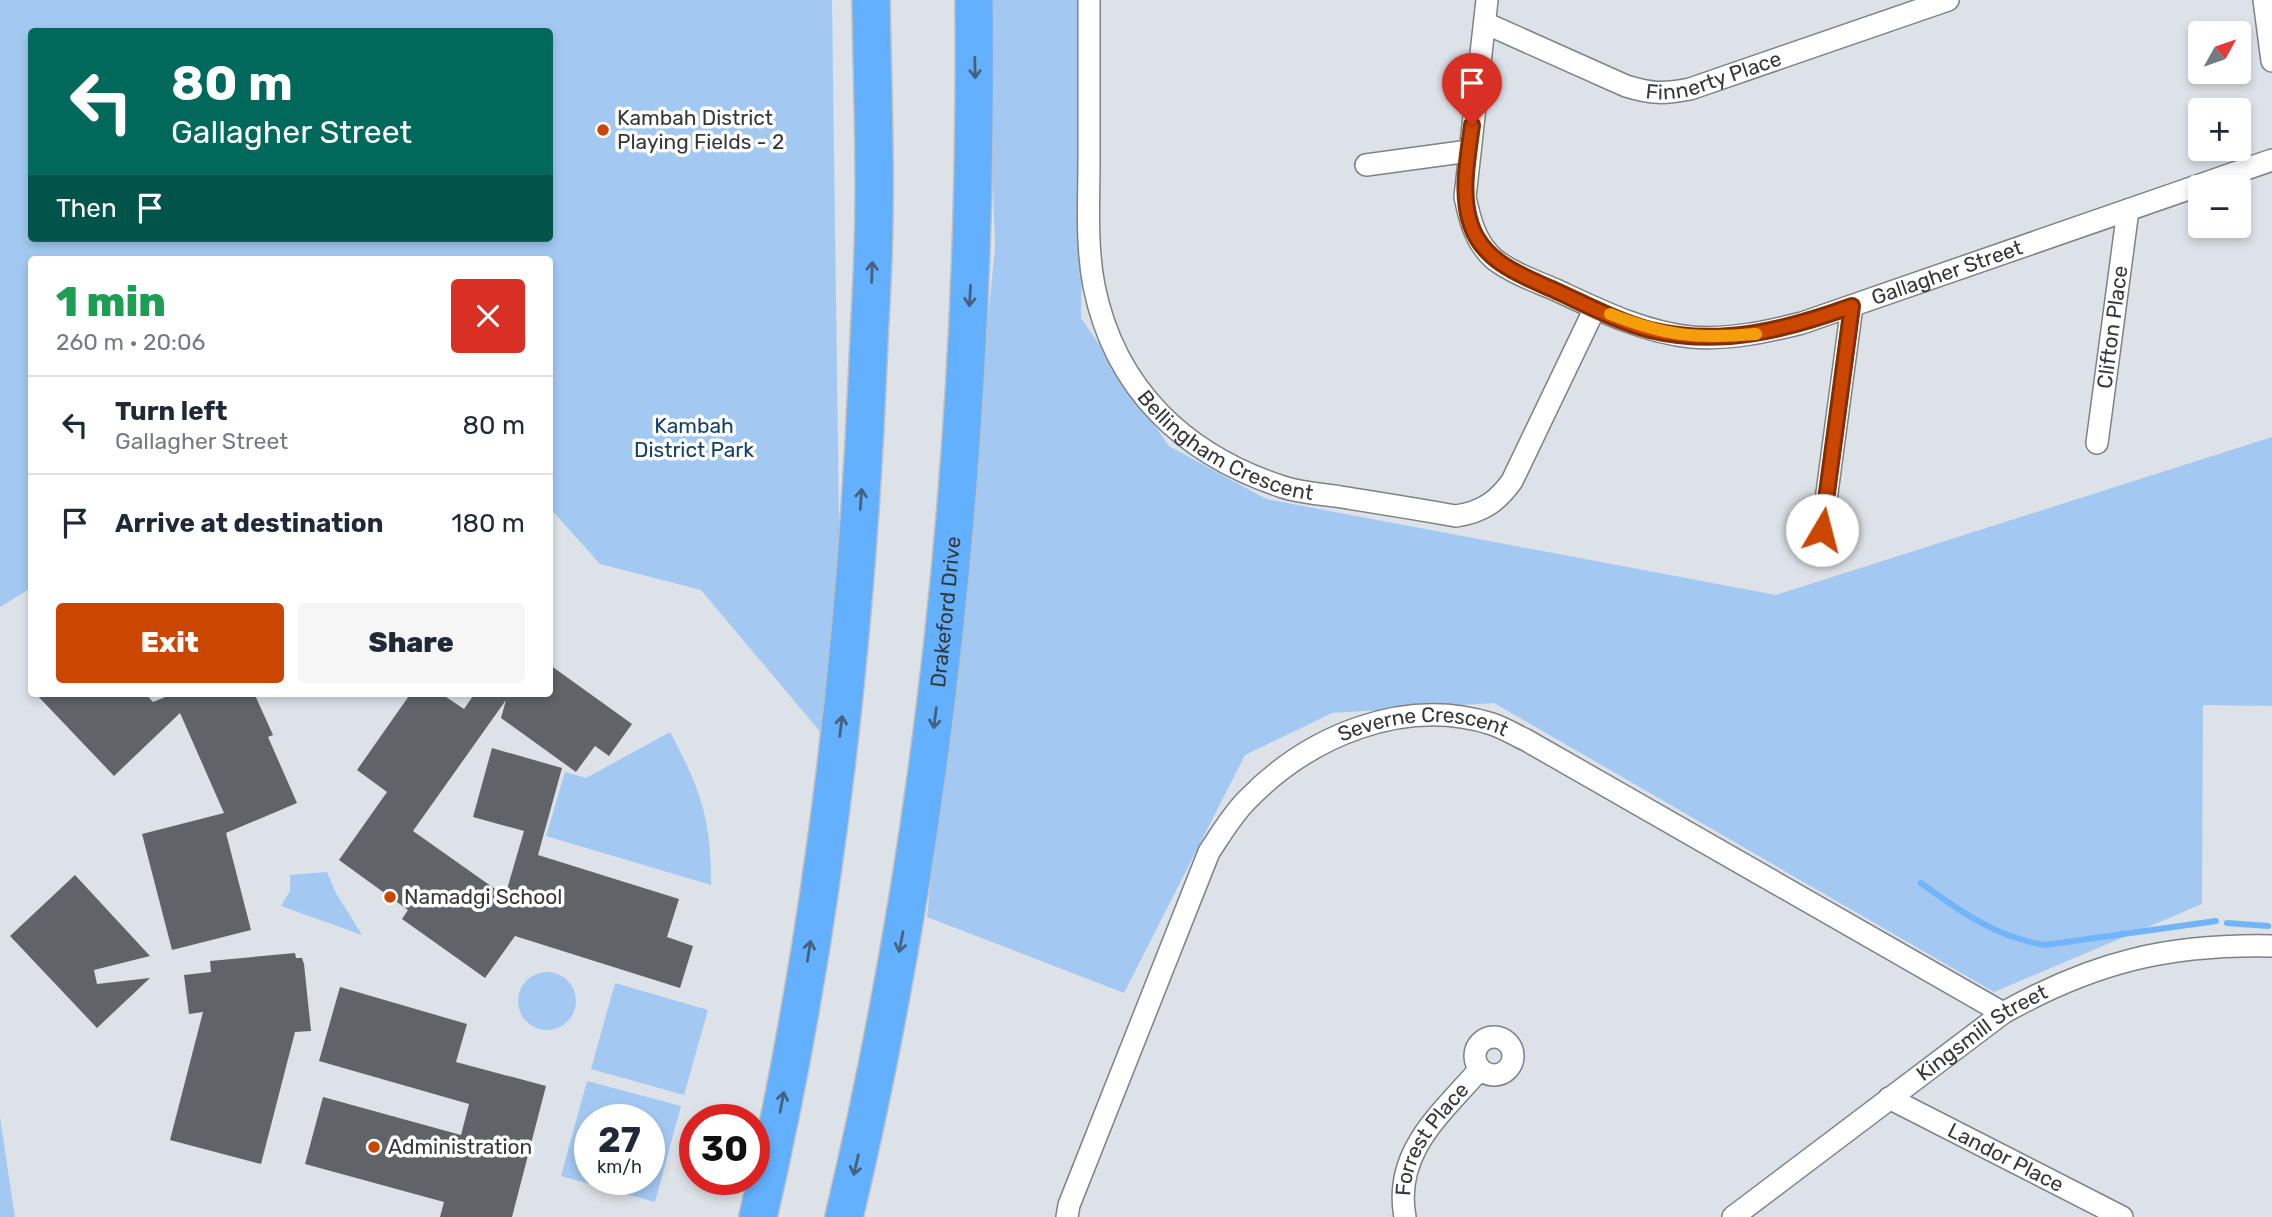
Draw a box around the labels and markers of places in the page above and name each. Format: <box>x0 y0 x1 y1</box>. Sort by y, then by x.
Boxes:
pin <box>1442 53 1502 125</box>
place label: Kambah District Playing Fields - 2 <box>617 105 784 154</box>
marker: Kambah District Playing Fields - 2 <box>595 122 611 138</box>
place label: Namadgi School <box>404 884 562 909</box>
marker: Namadgi School <box>382 889 398 905</box>
place label: Administration <box>388 1134 532 1159</box>
marker: Administration <box>366 1139 382 1155</box>

